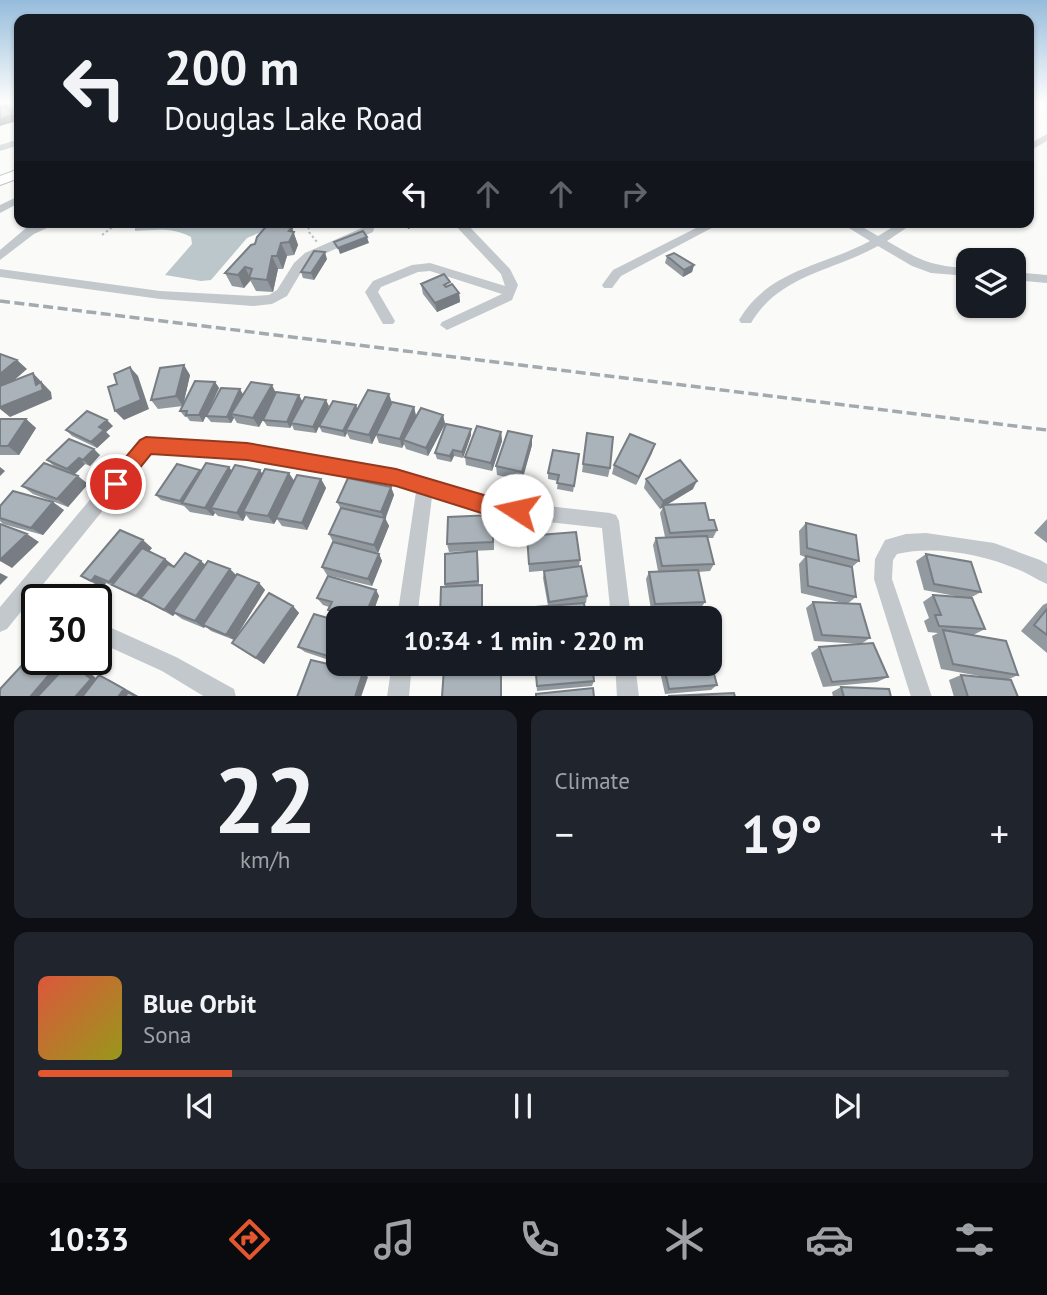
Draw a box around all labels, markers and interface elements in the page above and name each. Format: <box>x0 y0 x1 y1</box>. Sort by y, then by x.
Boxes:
text: 200 m <box>164 35 299 99</box>
icon: left <box>49 42 140 133</box>
text: Douglas Lake Road <box>164 97 423 139</box>
icon: left <box>396 175 434 213</box>
icon: ahead <box>469 175 507 213</box>
icon: ahead <box>542 175 580 213</box>
icon: right <box>615 175 653 213</box>
map controls <box>956 248 1026 318</box>
button: layers <box>956 248 1026 318</box>
pin <box>86 454 146 514</box>
icon: arrive <box>97 465 135 503</box>
position arrow <box>480 473 554 547</box>
speed limit sign: 30 <box>21 584 112 675</box>
text: 10:34 · 1 min · 220 m <box>404 624 644 657</box>
text: 22 <box>214 740 317 858</box>
text: Climate <box>555 766 630 795</box>
text: 19° <box>741 800 823 867</box>
text: − <box>555 809 574 858</box>
text: + <box>990 809 1009 858</box>
text: km/h <box>240 845 290 874</box>
text: Blue Orbit <box>143 987 256 1020</box>
text: Sona <box>143 1020 192 1049</box>
icon: previous <box>181 1087 219 1125</box>
icon: pause <box>504 1087 542 1125</box>
icon: next <box>828 1087 866 1125</box>
icon: directions <box>225 1215 274 1264</box>
icon: music <box>370 1215 419 1264</box>
icon: phone <box>515 1215 564 1264</box>
icon: climate <box>660 1215 709 1264</box>
icon: car <box>805 1215 854 1264</box>
icon: filters <box>950 1215 999 1264</box>
text: 10:33 <box>48 1218 129 1260</box>

